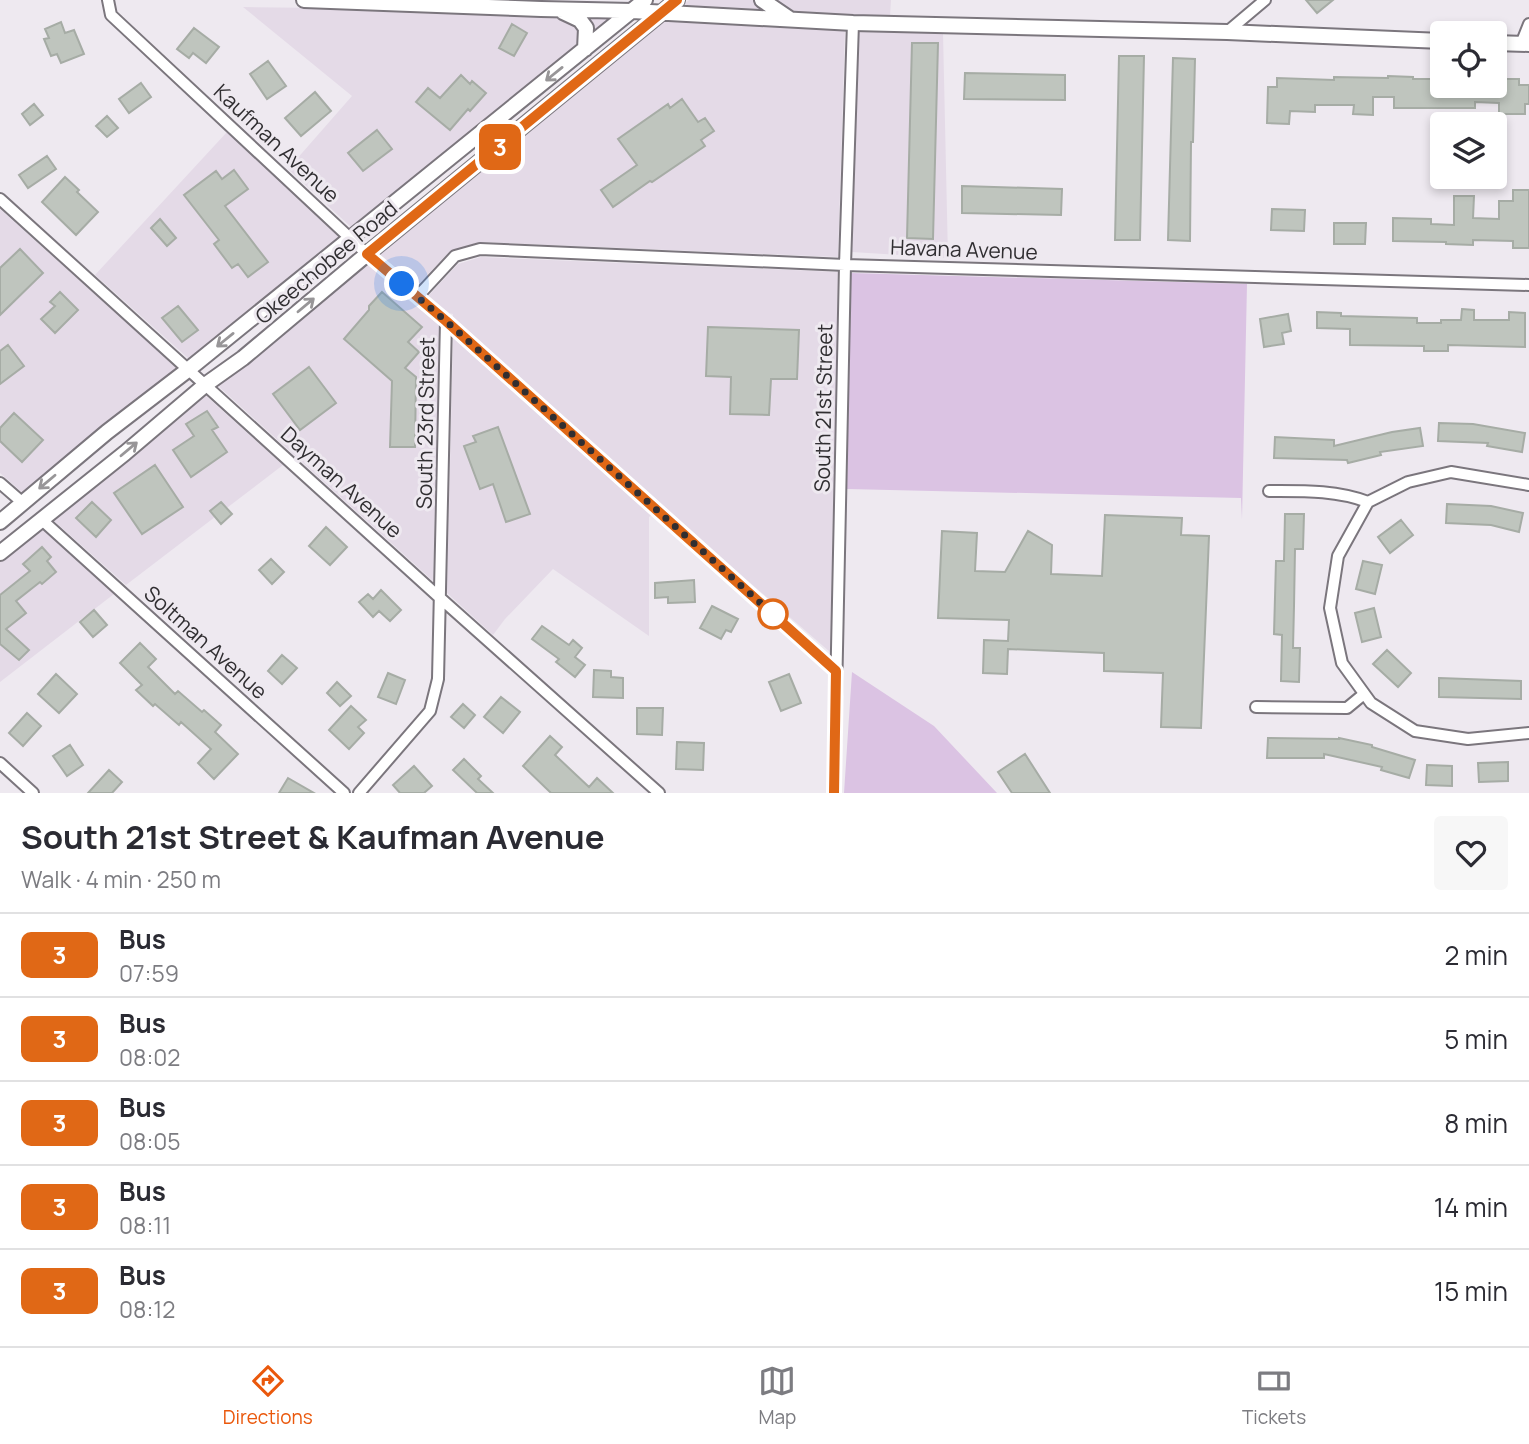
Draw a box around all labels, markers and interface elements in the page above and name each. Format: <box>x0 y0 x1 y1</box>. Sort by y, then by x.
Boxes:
map controls <box>1430 21 1507 189</box>
button: locate <box>1430 21 1507 98</box>
one-way arrow <box>545 66 563 81</box>
street label: Kaufman Avenue <box>208 77 346 209</box>
button: layers <box>1430 112 1507 189</box>
line badge: 3 <box>477 124 523 170</box>
text: 3 <box>493 130 507 163</box>
street label: Okeechobee Road <box>249 194 403 330</box>
street label: Havana Avenue <box>890 232 1038 266</box>
your location <box>384 266 419 301</box>
one-way arrow <box>296 297 314 313</box>
street label: South 21st Street <box>808 324 838 492</box>
one-way arrow <box>216 332 234 348</box>
street label: South 23rd Street <box>409 337 441 509</box>
street label: Dayman Avenue <box>275 420 409 544</box>
one-way arrow <box>120 441 138 456</box>
one-way arrow <box>38 474 56 490</box>
street label: Soltman Avenue <box>138 579 274 705</box>
unlabelled marker <box>758 599 788 629</box>
text: South 21st Street & Kaufman Avenue <box>21 814 605 859</box>
button: heart <box>1434 816 1508 890</box>
text: Walk · 4 min · 250 m <box>21 863 221 895</box>
text: Bus <box>119 921 166 957</box>
text: 2 min <box>1444 937 1508 973</box>
text: 3 <box>53 938 66 971</box>
text: 07:59 <box>119 957 179 989</box>
text: Bus <box>119 1005 166 1041</box>
text: 5 min <box>1444 1021 1508 1057</box>
text: 3 <box>53 1022 66 1055</box>
text: 08:02 <box>119 1041 180 1073</box>
text: Bus <box>119 1089 166 1125</box>
text: 8 min <box>1444 1105 1508 1141</box>
text: 3 <box>53 1106 66 1139</box>
text: 08:05 <box>119 1125 181 1157</box>
text: Bus <box>119 1173 166 1209</box>
text: 14 min <box>1434 1189 1508 1225</box>
text: 3 <box>53 1190 66 1223</box>
text: 08:11 <box>119 1209 171 1241</box>
text: Bus <box>119 1257 166 1293</box>
text: 15 min <box>1434 1273 1508 1309</box>
text: 3 <box>53 1274 66 1307</box>
text: 08:12 <box>119 1293 175 1325</box>
tab: Directions <box>223 1362 313 1430</box>
tab: Map <box>758 1362 796 1430</box>
tab: Tickets <box>1242 1362 1306 1430</box>

